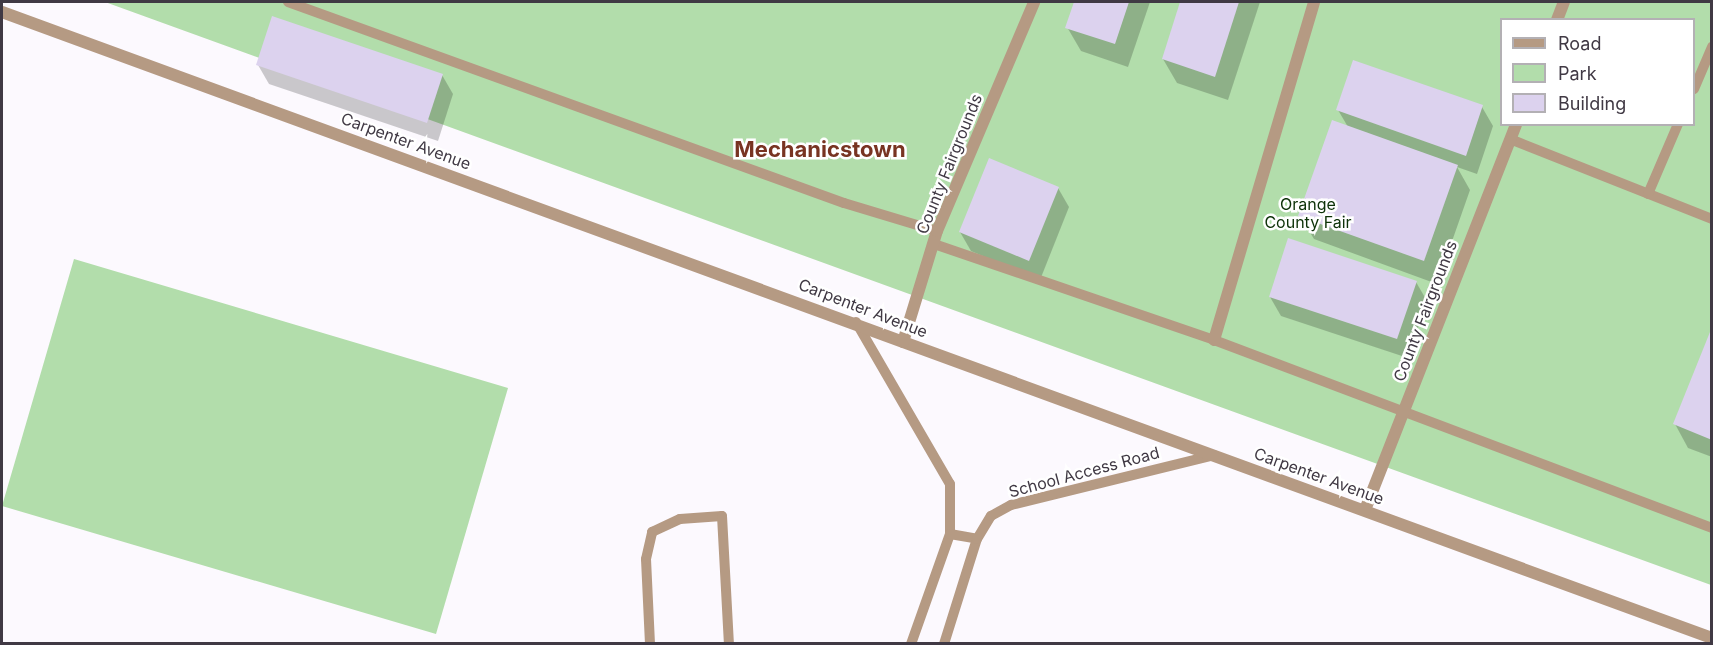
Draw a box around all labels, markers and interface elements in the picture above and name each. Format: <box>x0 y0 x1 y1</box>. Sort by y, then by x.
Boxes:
legend <box>1500 18 1695 126</box>
text: Road <box>1558 33 1601 54</box>
text: Park <box>1558 63 1597 84</box>
street label: County Fairgrounds <box>912 91 986 237</box>
text: Building <box>1558 93 1626 114</box>
street label: Carpenter Avenue <box>339 109 473 173</box>
district label: Mechanicstown <box>734 137 906 163</box>
park label: Orange County Fair <box>1264 194 1352 232</box>
street label: County Fairgrounds <box>1389 238 1461 384</box>
street label: Carpenter Avenue <box>796 275 930 341</box>
street label: School Access Road <box>1007 443 1161 501</box>
street label: Carpenter Avenue <box>1252 444 1386 508</box>

